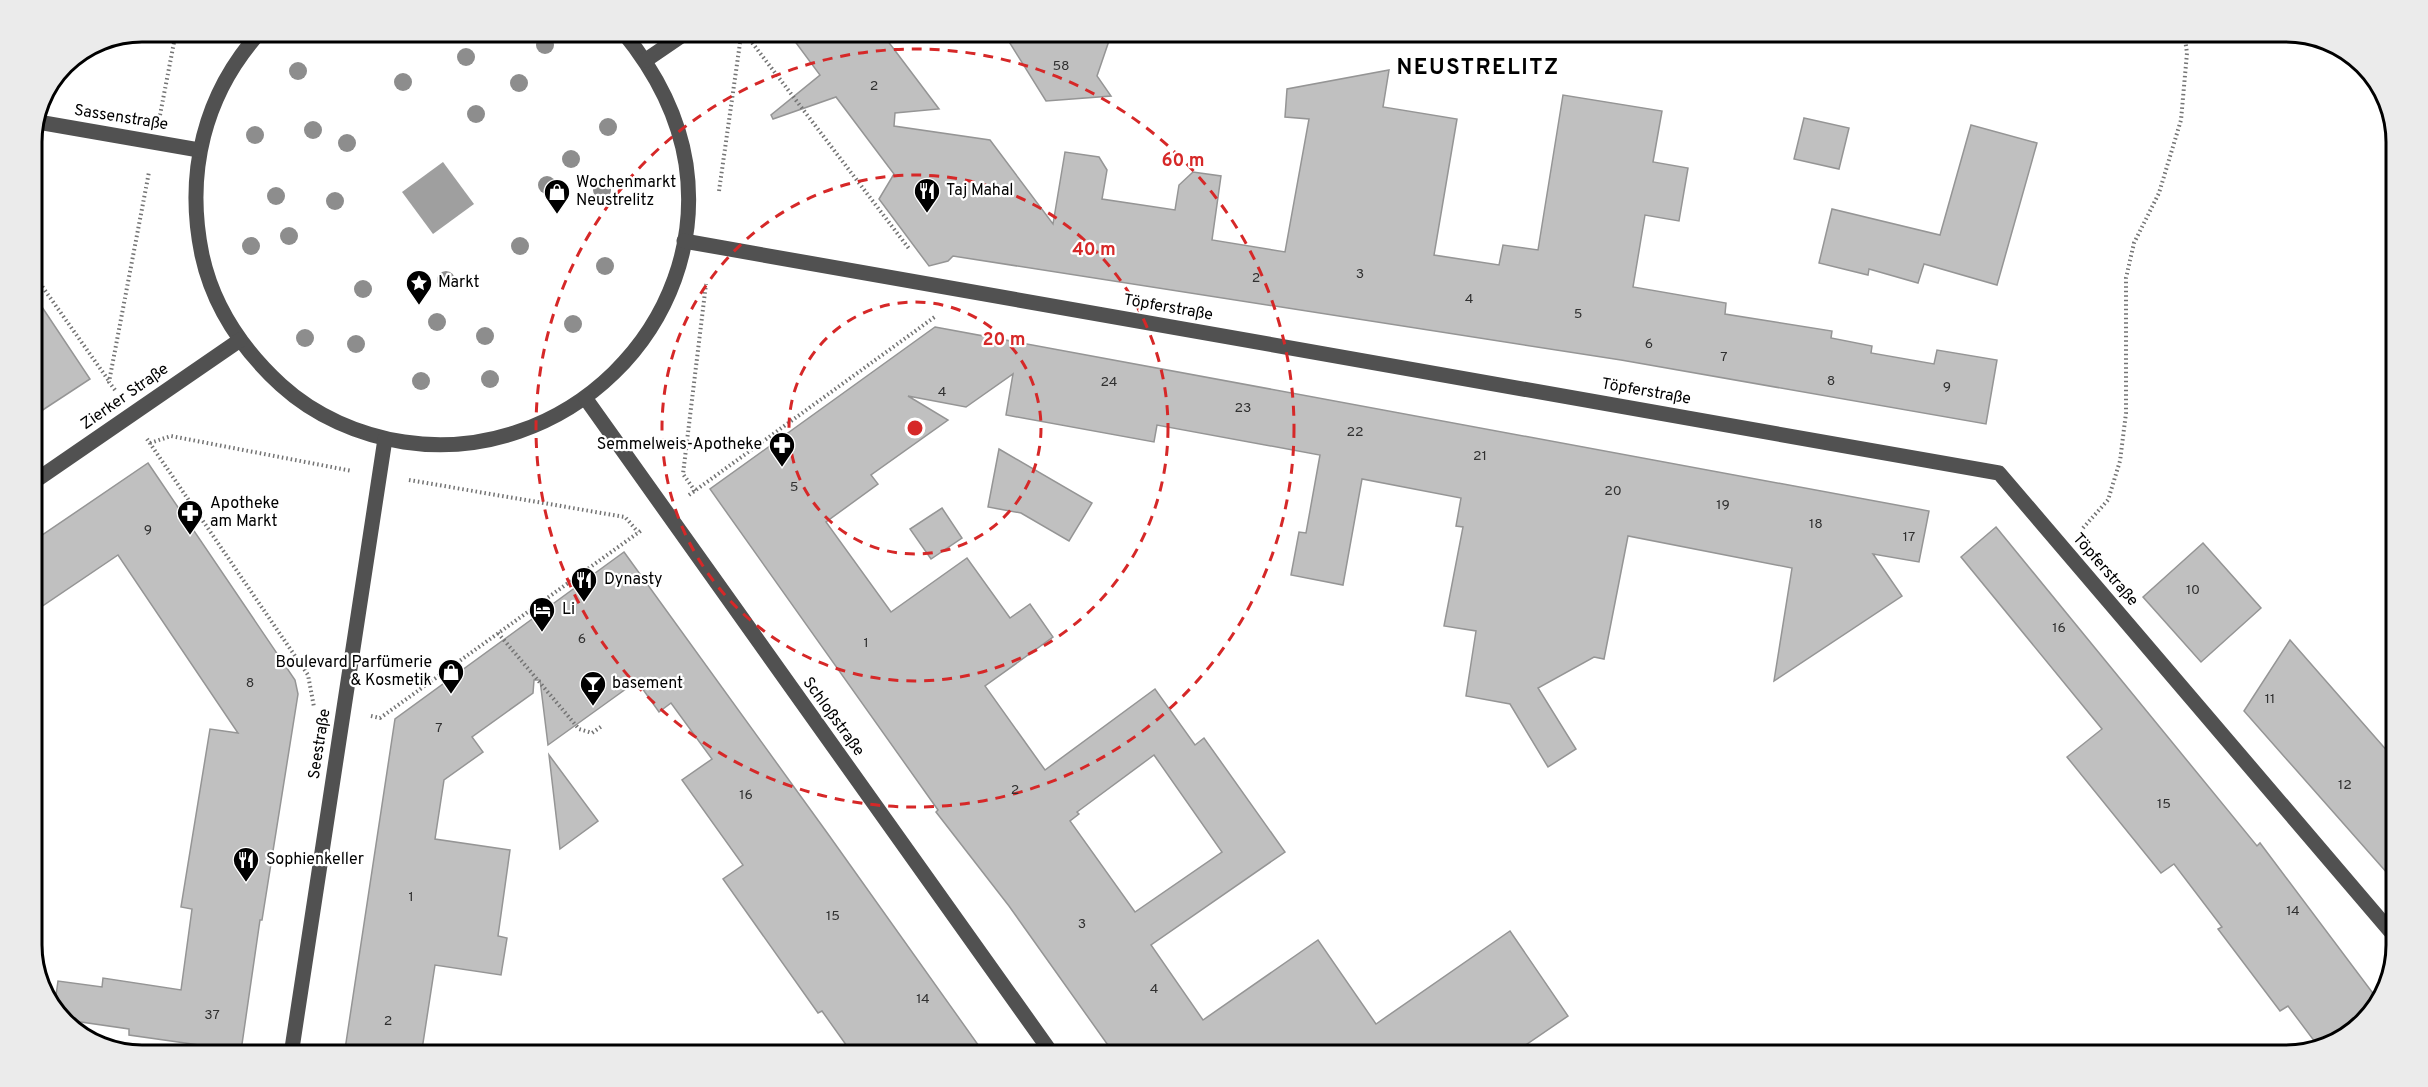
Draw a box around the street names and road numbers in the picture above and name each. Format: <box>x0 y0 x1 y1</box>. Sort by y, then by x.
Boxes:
street label: Sassenstraße <box>72 101 170 135</box>
street label: Töpferstraße <box>1122 290 1214 326</box>
street label: Zierker Straße <box>77 359 173 435</box>
street label: Töpferstraße <box>1600 374 1692 410</box>
street label: Töpferstraße <box>2068 529 2142 611</box>
street label: Schloßstraße <box>798 674 868 760</box>
street label: Seestraße <box>305 707 335 781</box>

